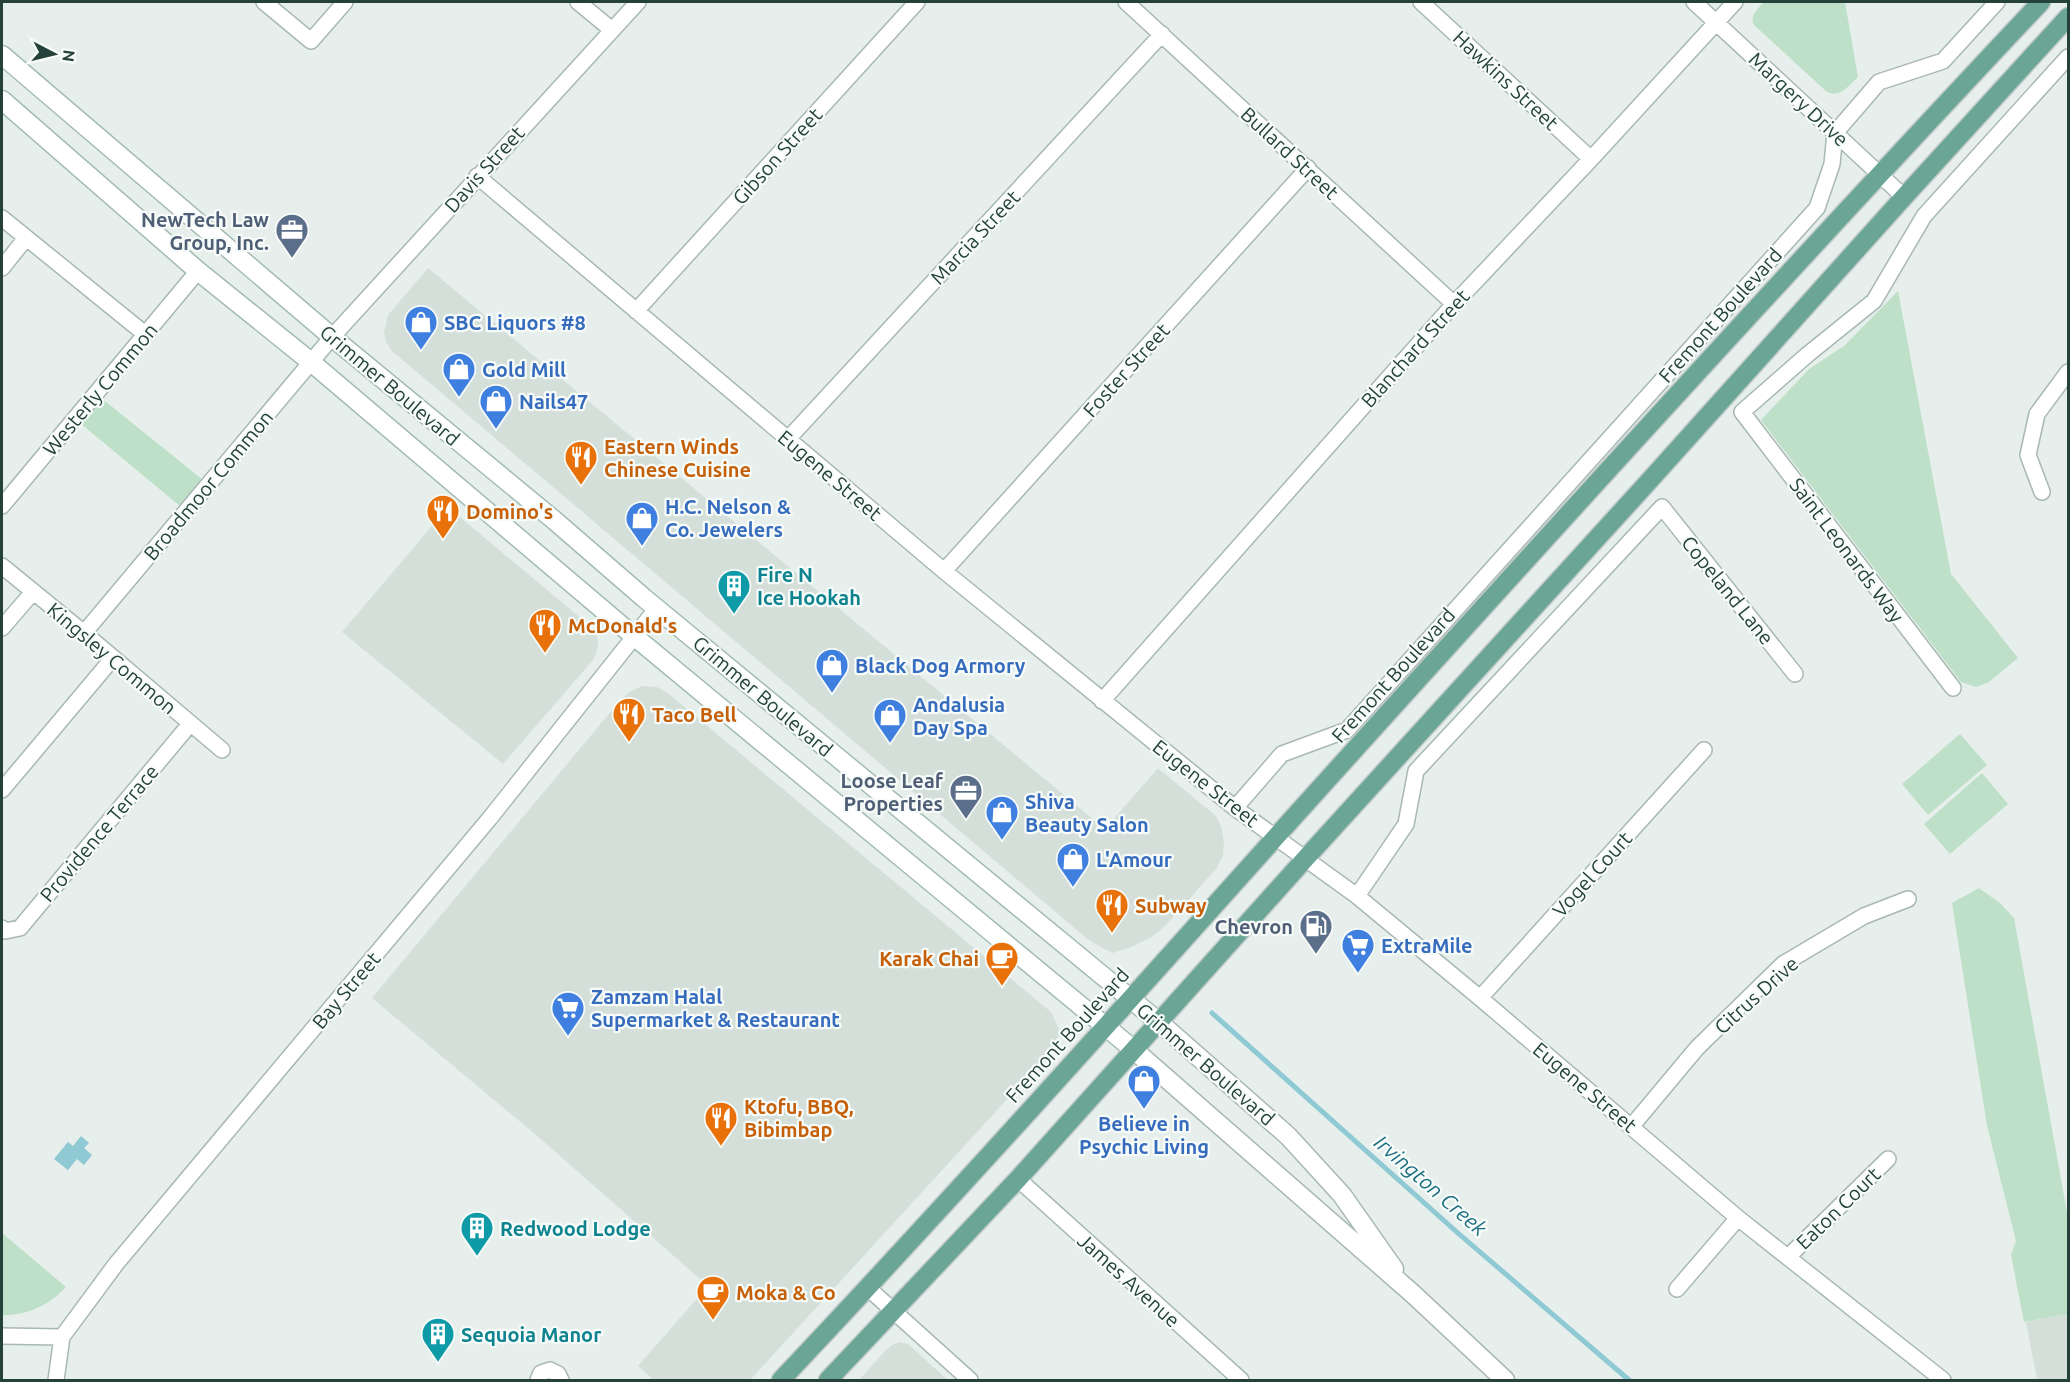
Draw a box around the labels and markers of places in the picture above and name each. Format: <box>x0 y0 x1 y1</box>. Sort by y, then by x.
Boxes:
place label: NewTech Law Group, Inc. <box>141 208 269 254</box>
office icon: NewTech Law Group, Inc. <box>274 212 310 259</box>
shop icon: SBC Liquors #8 <box>403 304 439 351</box>
place label: SBC Liquors #8 <box>444 311 586 334</box>
shop icon: Gold Mill <box>441 351 477 398</box>
place label: Gold Mill <box>482 358 566 381</box>
shop icon: Nails47 <box>478 383 514 430</box>
place label: Nails47 <box>519 390 588 413</box>
place label: Eastern Winds Chinese Cuisine <box>604 435 751 481</box>
restaurant icon: Eastern Winds Chinese Cuisine <box>563 439 599 486</box>
restaurant icon: Domino's <box>425 493 461 540</box>
place label: H.C. Nelson & Co. Jewelers <box>665 495 791 541</box>
place label: Domino's <box>466 500 553 523</box>
shop icon: H.C. Nelson & Co. Jewelers <box>624 500 660 547</box>
place label: Fire N Ice Hookah <box>757 563 861 609</box>
building icon: Fire N Ice Hookah <box>716 568 752 615</box>
restaurant icon: McDonald's <box>527 607 563 654</box>
place label: McDonald's <box>568 614 677 637</box>
shop icon: Black Dog Armory <box>814 647 850 694</box>
place label: Black Dog Armory <box>855 654 1026 677</box>
place label: Andalusia Day Spa <box>913 693 1005 739</box>
restaurant icon: Taco Bell <box>611 696 647 743</box>
shop icon: Andalusia Day Spa <box>872 697 908 744</box>
place label: Taco Bell <box>652 703 737 726</box>
place label: Loose Leaf Properties <box>841 769 944 815</box>
office icon: Loose Leaf Properties <box>948 773 984 820</box>
place label: Shiva Beauty Salon <box>1025 790 1149 836</box>
shop icon: Shiva Beauty Salon <box>984 794 1020 841</box>
shop icon: L'Amour <box>1055 841 1091 888</box>
place label: L'Amour <box>1096 848 1173 871</box>
restaurant icon: Subway <box>1094 887 1130 934</box>
place label: Subway <box>1135 894 1207 917</box>
fuel station icon: Chevron <box>1298 908 1334 955</box>
place label: Chevron <box>1214 915 1293 938</box>
supermarket icon: ExtraMile <box>1340 927 1376 974</box>
place label: ExtraMile <box>1381 934 1473 957</box>
cafe icon: Karak Chai <box>984 940 1020 987</box>
place label: Karak Chai <box>879 947 979 970</box>
place label: Zamzam Halal Supermarket & Restaurant <box>591 985 840 1031</box>
supermarket icon: Zamzam Halal Supermarket & Restaurant <box>550 990 586 1037</box>
shop icon: Believe in Psychic Living <box>1126 1063 1162 1110</box>
place label: Ktofu, BBQ, Bibimbap <box>744 1095 854 1141</box>
restaurant icon: Ktofu, BBQ, Bibimbap <box>703 1100 739 1147</box>
place label: Believe in Psychic Living <box>1079 1112 1209 1158</box>
building icon: Redwood Lodge <box>459 1210 495 1257</box>
place label: Redwood Lodge <box>500 1217 651 1240</box>
cafe icon: Moka & Co <box>695 1274 731 1321</box>
place label: Moka & Co <box>736 1281 836 1304</box>
building icon: Sequoia Manor <box>420 1316 456 1363</box>
place label: Sequoia Manor <box>461 1323 602 1346</box>

